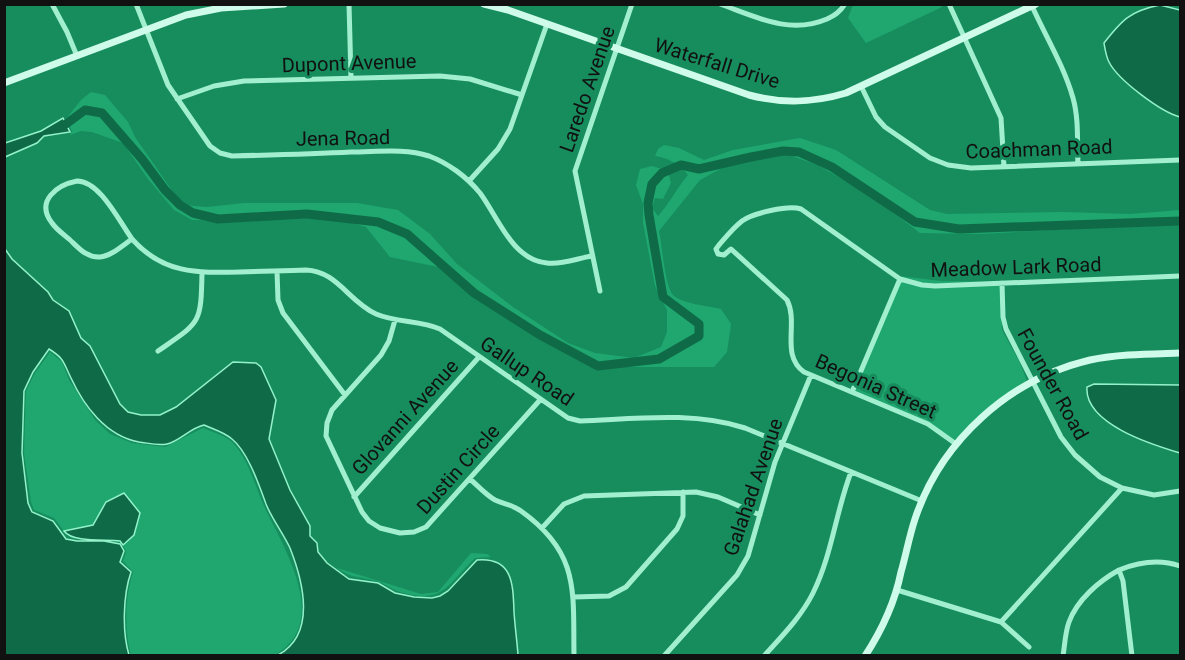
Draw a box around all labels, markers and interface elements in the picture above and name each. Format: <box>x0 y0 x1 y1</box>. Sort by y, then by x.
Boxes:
street label: Laredo Avenue <box>554 23 620 155</box>
street label: Waterfall Drive <box>651 33 783 93</box>
street label: Dupont Avenue <box>281 49 417 77</box>
street label: Jena Road <box>296 125 390 151</box>
street label: Coachman Road <box>965 134 1113 164</box>
street label: Meadow Lark Road <box>930 252 1102 282</box>
street label: Founder Road <box>1012 324 1094 444</box>
street label: Gallup Road <box>476 331 578 411</box>
street label: Begonia Street <box>812 349 940 423</box>
street label: Glovanni Avenue <box>347 354 463 480</box>
street label: Galahad Avenue <box>718 415 788 559</box>
street label: Dustin Circle <box>412 419 504 519</box>

